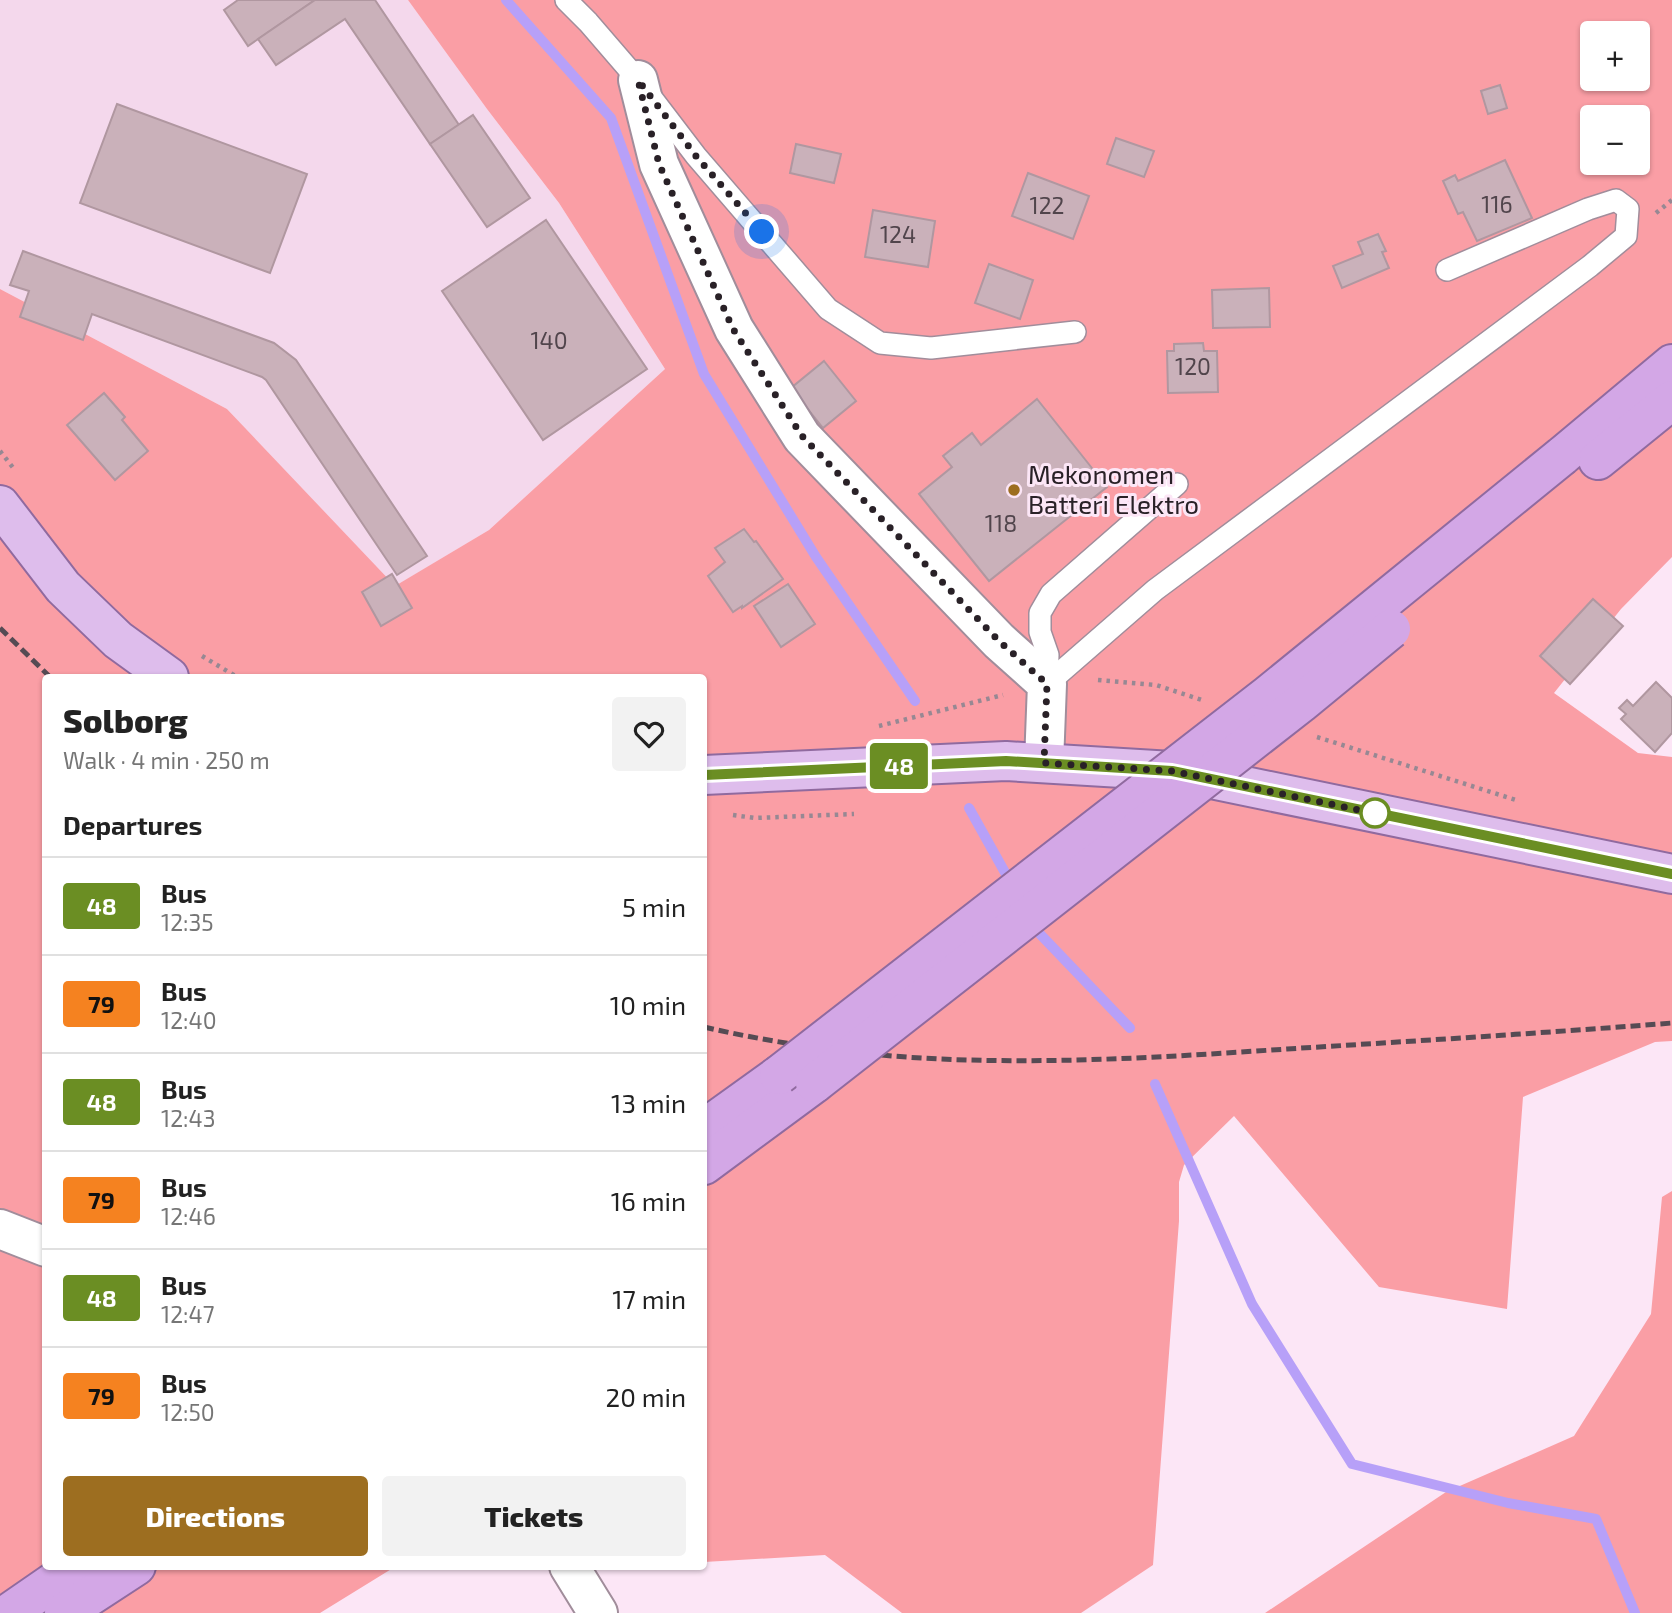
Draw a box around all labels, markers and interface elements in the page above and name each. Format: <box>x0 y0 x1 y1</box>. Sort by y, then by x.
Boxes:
map controls <box>1580 21 1650 175</box>
button: + <box>1580 21 1650 91</box>
button: − <box>1580 105 1650 175</box>
house number: 116 <box>1481 190 1513 218</box>
house number: 122 <box>1029 191 1065 219</box>
your location <box>744 214 779 249</box>
house number: 124 <box>880 220 916 248</box>
house number: 140 <box>530 326 568 354</box>
house number: 120 <box>1175 352 1211 380</box>
place label: Mekonomen Batteri Elektro <box>1028 458 1199 519</box>
marker: Mekonomen Batteri Elektro <box>1006 482 1022 498</box>
house number: 118 <box>985 509 1017 537</box>
button: heart <box>612 697 686 771</box>
text: Solborg <box>63 700 188 740</box>
line badge: 48 <box>867 743 930 789</box>
text: Walk · 4 min · 250 m <box>63 746 270 774</box>
text: 48 <box>884 751 914 780</box>
unlabelled marker <box>1360 798 1390 828</box>
text: Departures <box>63 809 202 840</box>
text: Bus <box>161 877 207 908</box>
text: 48 <box>86 891 117 920</box>
text: 5 min <box>622 891 686 922</box>
text: 12:35 <box>161 908 214 936</box>
text: Bus <box>161 975 207 1006</box>
text: 79 <box>88 989 115 1018</box>
text: 10 min <box>610 989 686 1020</box>
text: 12:40 <box>161 1006 217 1034</box>
text: Bus <box>161 1073 207 1104</box>
text: 48 <box>86 1087 117 1116</box>
text: 13 min <box>611 1087 686 1118</box>
text: 12:43 <box>161 1104 215 1132</box>
text: Bus <box>161 1171 207 1202</box>
text: 79 <box>88 1185 115 1214</box>
text: 16 min <box>611 1185 686 1216</box>
text: 12:46 <box>161 1202 216 1230</box>
text: Bus <box>161 1269 207 1300</box>
text: 48 <box>86 1283 117 1312</box>
text: 17 min <box>612 1283 686 1314</box>
text: 12:47 <box>161 1300 214 1328</box>
text: Bus <box>161 1367 207 1398</box>
text: 79 <box>88 1381 115 1410</box>
text: 20 min <box>606 1381 686 1412</box>
text: 12:50 <box>161 1398 215 1426</box>
button: Directions <box>63 1476 368 1556</box>
button: Tickets <box>382 1476 686 1556</box>

